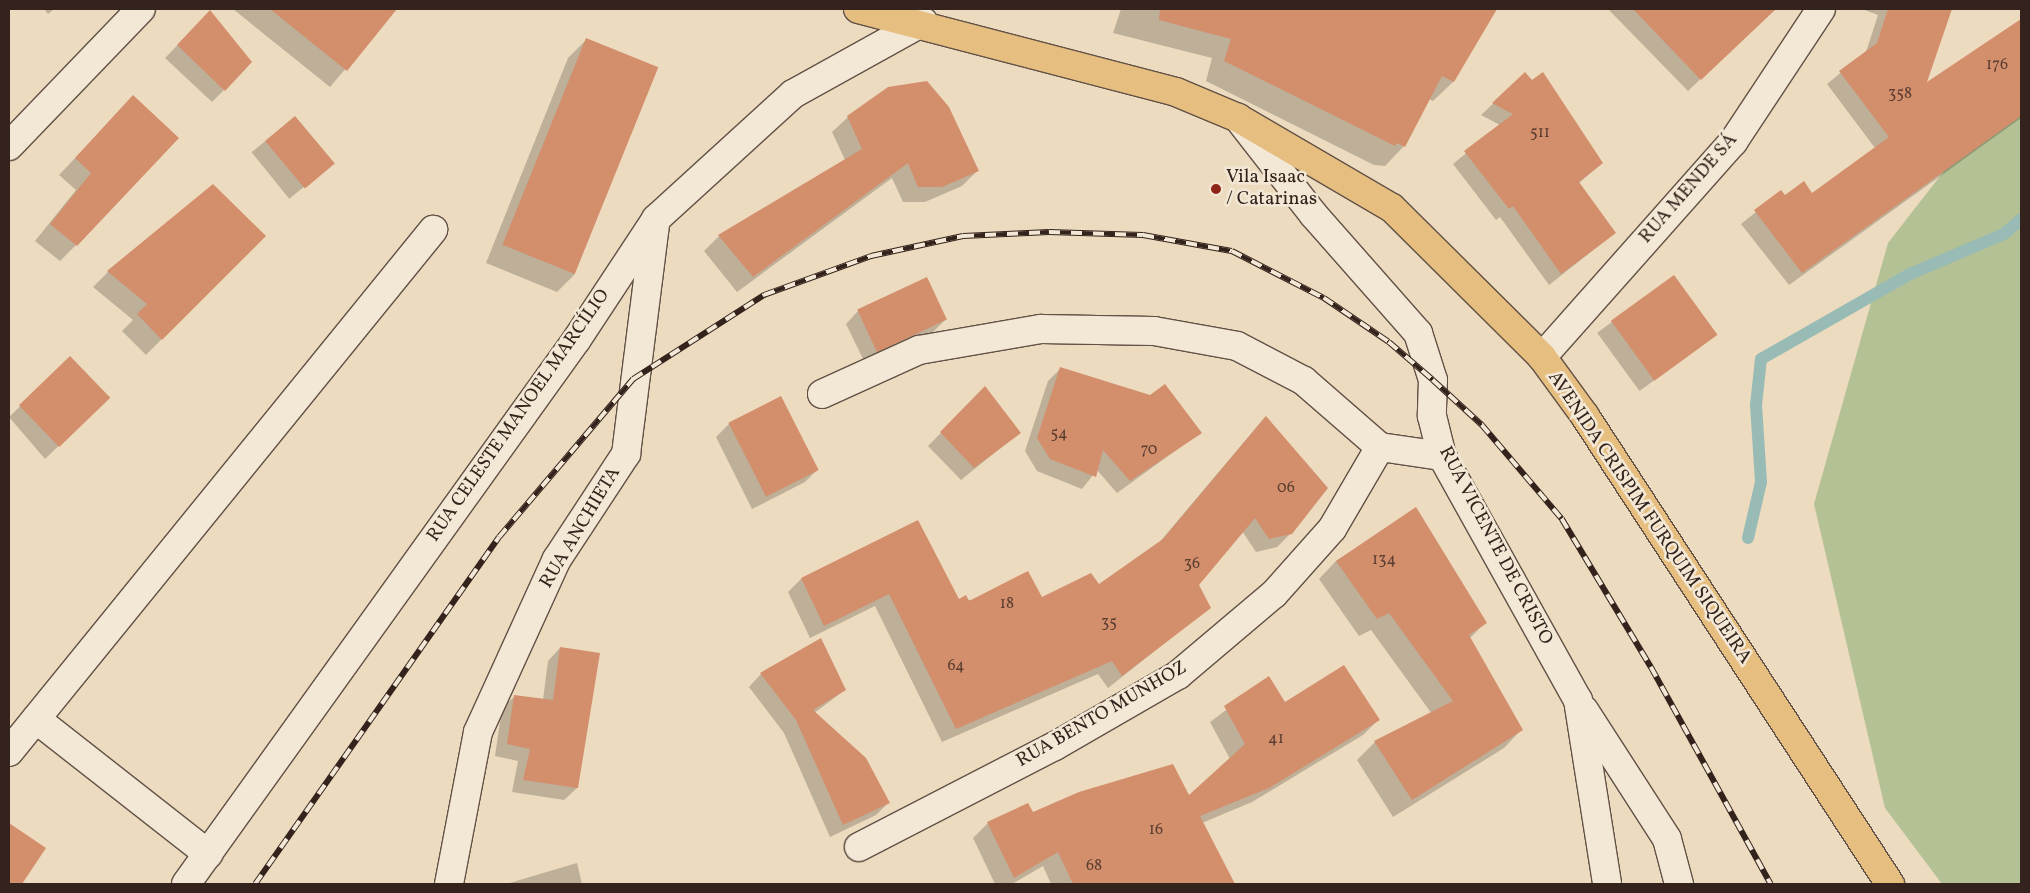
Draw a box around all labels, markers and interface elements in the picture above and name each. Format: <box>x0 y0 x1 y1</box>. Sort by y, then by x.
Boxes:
house number: 176 <box>1986 55 2008 75</box>
house number: 358 <box>1888 84 1912 104</box>
house number: 511 <box>1530 123 1550 143</box>
street label: RUA MENDE SÁ <box>1635 129 1743 249</box>
place label: Vila Isaac / Catarinas <box>1226 167 1317 211</box>
marker: Vila Isaac / Catarinas <box>1210 183 1222 195</box>
street label: RUA CELESTE MANOEL MARCÍLIO <box>423 285 615 547</box>
street label: AVENIDA CRISPIM FURQUIM SIQUEIRA <box>1542 367 1756 669</box>
house number: 54 <box>1050 424 1068 444</box>
house number: 70 <box>1141 440 1157 460</box>
street label: RUA VICENTE DE CRISTO <box>1433 443 1557 649</box>
street label: RUA ANCHIETA <box>536 463 626 593</box>
house number: 06 <box>1277 478 1295 498</box>
house number: 134 <box>1372 550 1396 570</box>
house number: 36 <box>1184 554 1200 574</box>
house number: 18 <box>1000 594 1014 614</box>
house number: 35 <box>1101 613 1117 633</box>
house number: 64 <box>947 656 965 676</box>
street label: RUA BENTO MUNHOZ <box>1013 657 1191 773</box>
house number: 41 <box>1268 729 1284 749</box>
house number: 16 <box>1149 820 1163 840</box>
house number: 68 <box>1086 856 1102 876</box>

